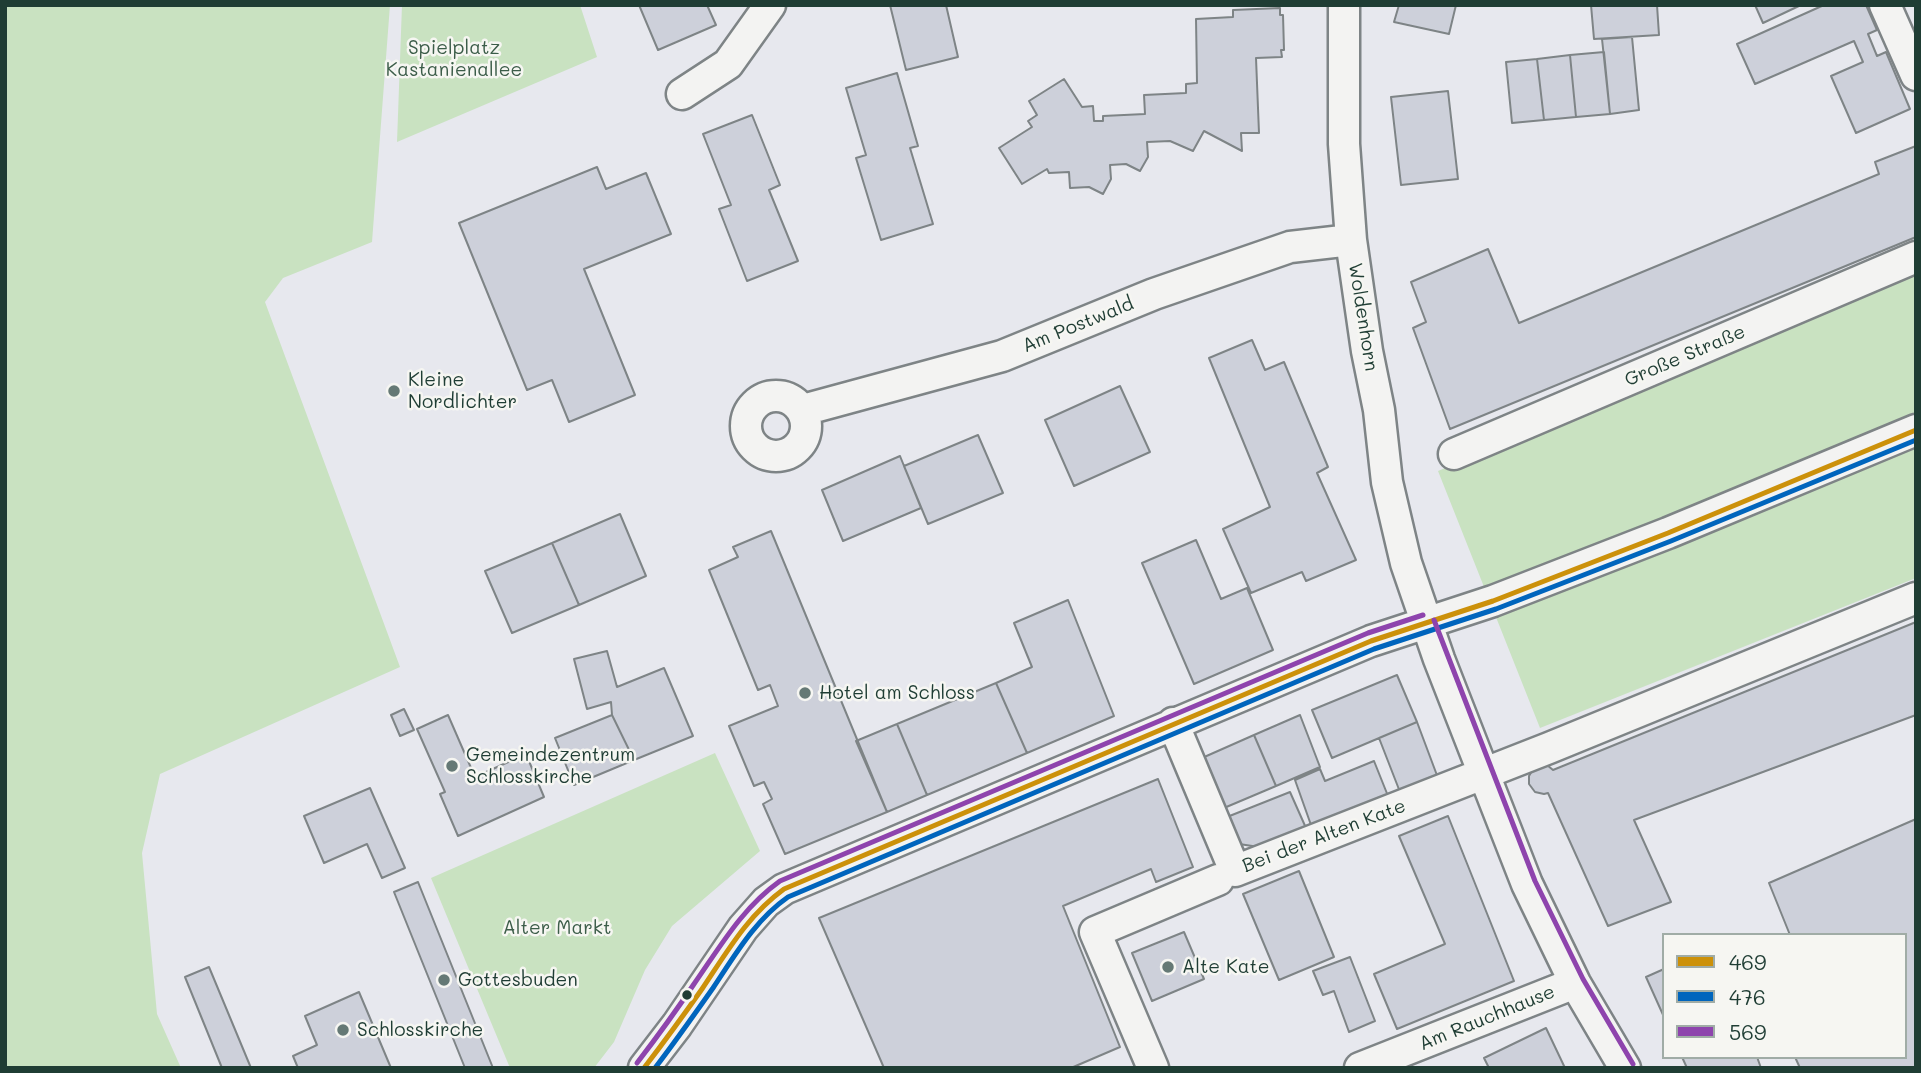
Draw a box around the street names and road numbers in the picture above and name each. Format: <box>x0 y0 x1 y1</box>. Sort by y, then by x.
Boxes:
street label: Woldenhorn <box>1343 261 1383 373</box>
street label: Am Postwald <box>1019 292 1137 358</box>
street label: Große Straße <box>1621 320 1749 392</box>
street label: Bei der Alten Kate <box>1239 794 1409 878</box>
street label: Am Rauchhause <box>1416 980 1558 1056</box>

